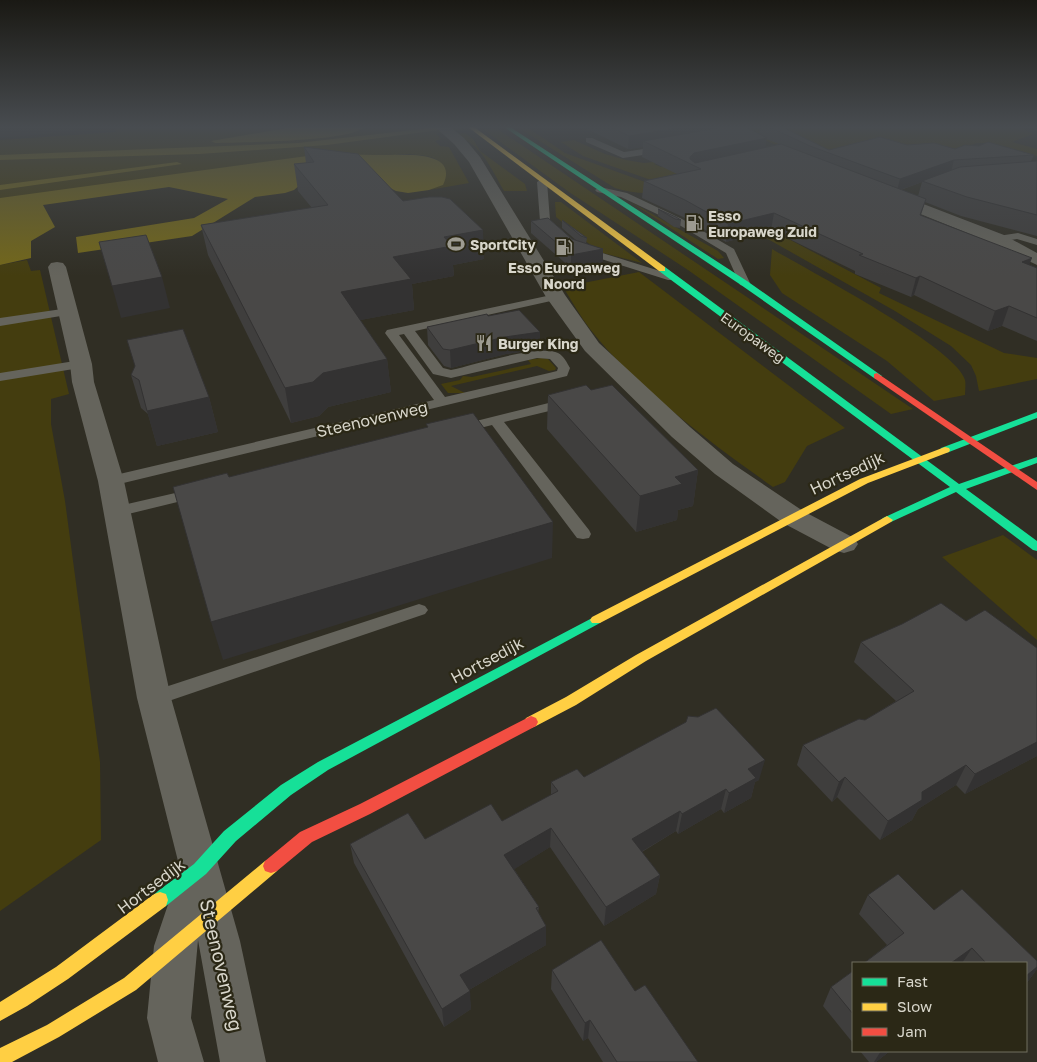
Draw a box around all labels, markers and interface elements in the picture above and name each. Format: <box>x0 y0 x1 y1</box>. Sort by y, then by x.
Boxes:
place label: Esso Europaweg Zuid <box>708 207 817 240</box>
fuel station icon: Esso Europaweg Zuid <box>684 213 704 233</box>
sports icon: SportCity <box>446 234 466 254</box>
place label: SportCity <box>470 236 536 253</box>
fuel station icon: Esso Europaweg Noord <box>554 237 574 257</box>
place label: Esso Europaweg Noord <box>508 259 620 292</box>
street label: Europaweg <box>718 308 788 366</box>
restaurant icon: Burger King <box>474 333 494 353</box>
place label: Burger King <box>498 335 578 352</box>
street label: Steenovenweg <box>314 396 430 442</box>
street label: Hortsedijk <box>807 447 887 499</box>
street label: Hortsedijk <box>447 632 527 688</box>
street label: Hortsedijk <box>113 854 189 918</box>
street label: Steenovenweg <box>196 897 248 1033</box>
legend <box>852 962 1027 1052</box>
text: Fast <box>897 972 928 990</box>
text: Slow <box>897 997 932 1015</box>
text: Jam <box>897 1022 927 1040</box>

